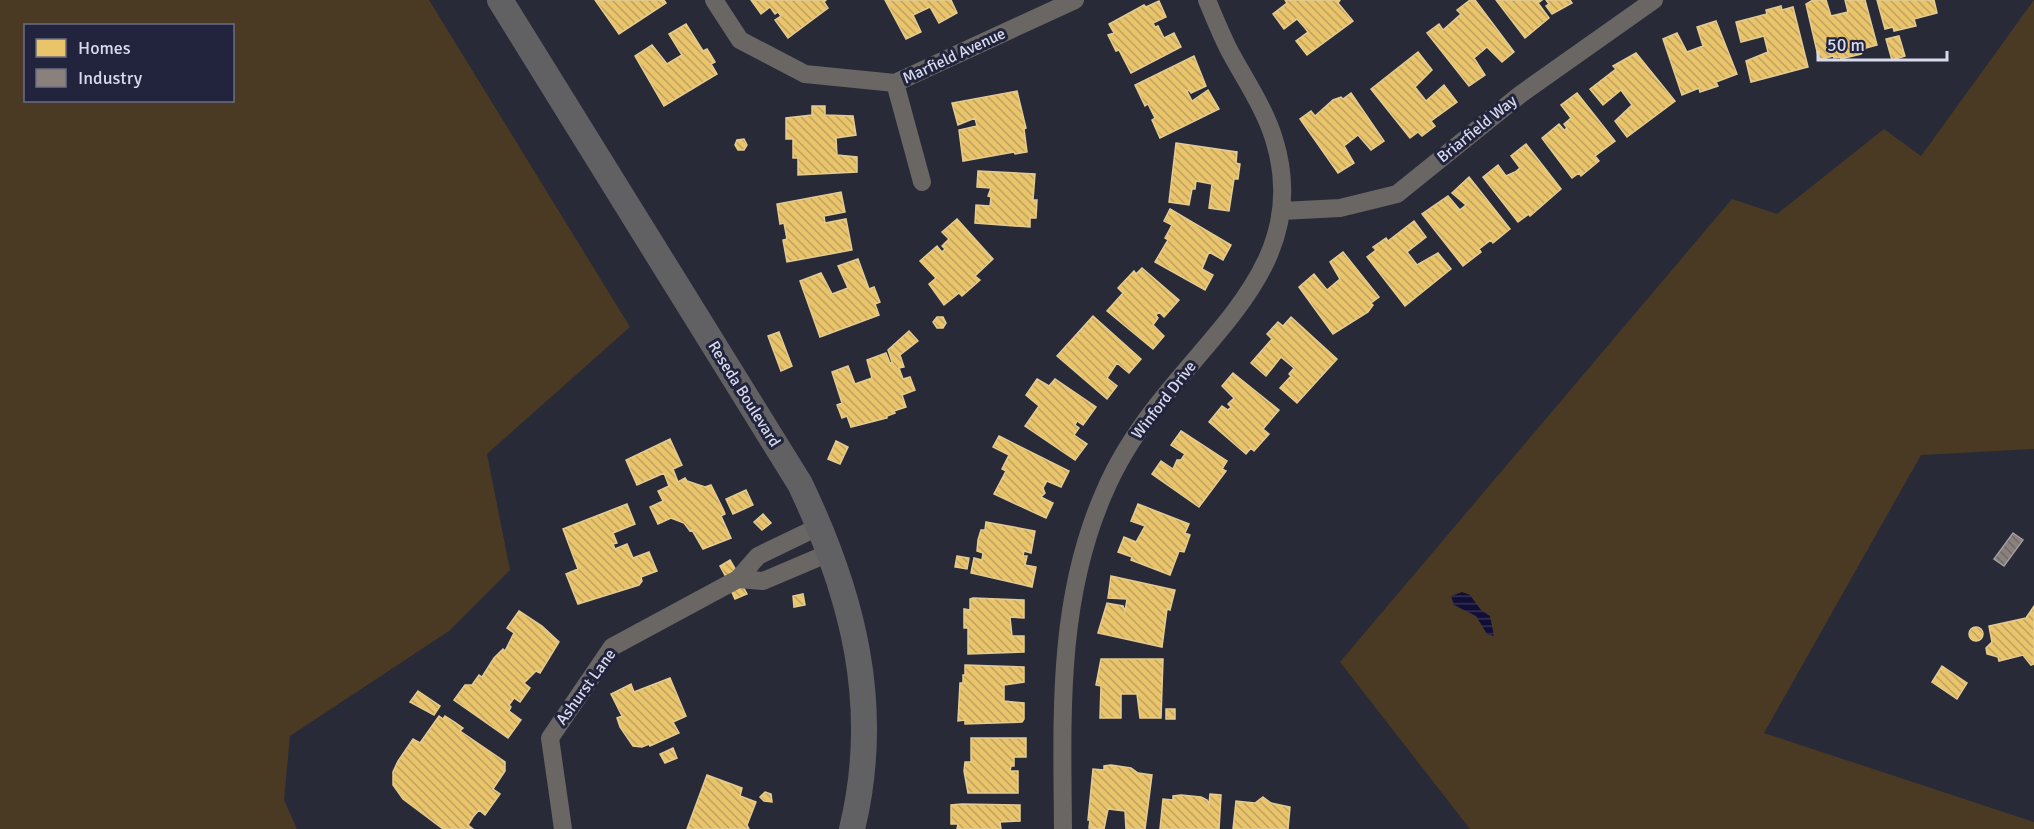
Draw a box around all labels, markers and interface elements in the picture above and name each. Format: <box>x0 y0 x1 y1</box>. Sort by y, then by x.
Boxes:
street label: Marfield Avenue <box>899 23 1009 89</box>
legend <box>24 24 234 102</box>
scale bar <box>1818 24 1947 62</box>
text: 50 m <box>1827 34 1865 56</box>
text: Homes <box>78 37 131 59</box>
text: Industry <box>78 67 143 89</box>
street label: Briarfield Way <box>1433 90 1521 167</box>
street label: Reseda Boulevard <box>703 337 785 451</box>
street label: Winford Drive <box>1127 357 1201 443</box>
street label: Ashurst Lane <box>552 645 620 729</box>

